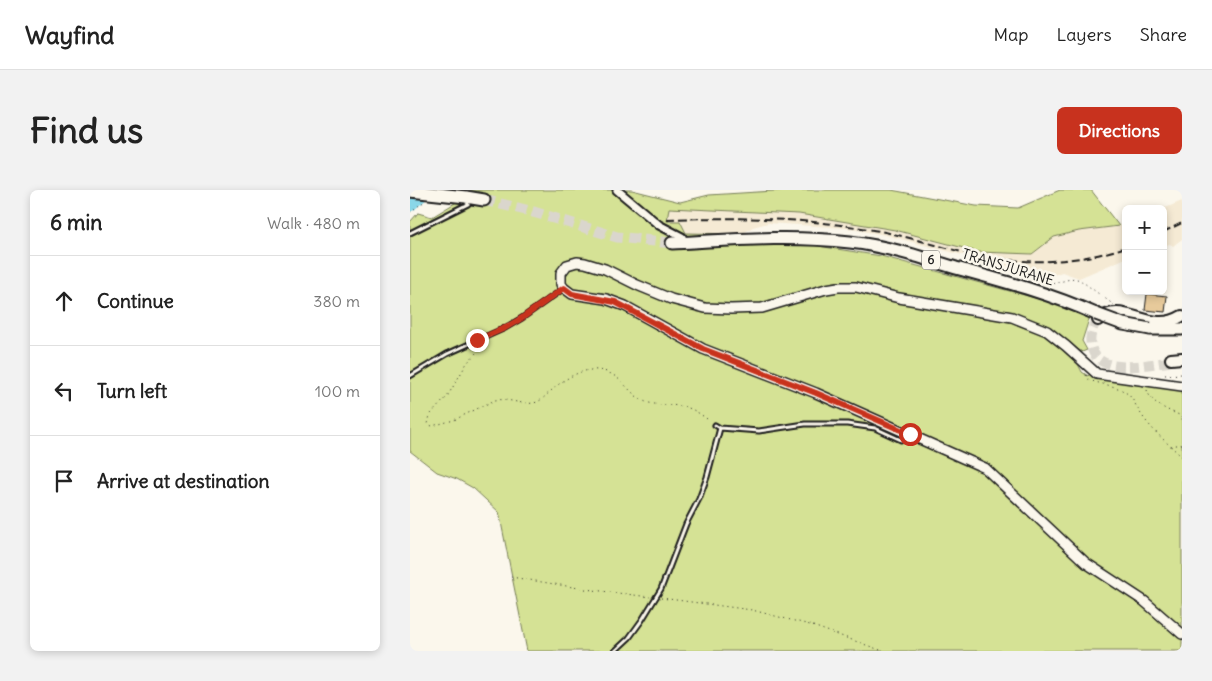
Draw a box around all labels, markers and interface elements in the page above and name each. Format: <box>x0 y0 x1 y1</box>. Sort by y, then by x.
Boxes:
text: Wayfind <box>25 20 114 50</box>
text: Map <box>993 23 1028 46</box>
text: Layers <box>1056 23 1112 46</box>
text: Share <box>1140 23 1187 46</box>
button: Directions <box>1057 107 1182 154</box>
text: Find us <box>30 108 143 152</box>
map controls <box>1122 205 1167 295</box>
button: + <box>1122 205 1167 250</box>
text: 6 min <box>50 209 102 236</box>
text: Walk · 480 m <box>267 213 360 233</box>
street label: TRANSJURANE <box>960 244 1056 290</box>
road number: 6 <box>922 250 940 270</box>
button: − <box>1122 250 1167 295</box>
icon: ahead <box>50 287 78 315</box>
text: Continue <box>97 289 174 313</box>
text: 380 m <box>313 291 360 311</box>
route end <box>466 329 489 352</box>
icon: left <box>50 377 78 405</box>
text: Turn left <box>97 379 167 403</box>
text: 100 m <box>315 381 360 401</box>
route start <box>899 423 922 446</box>
icon: arrive <box>50 467 78 495</box>
text: Arrive at destination <box>97 469 270 493</box>

